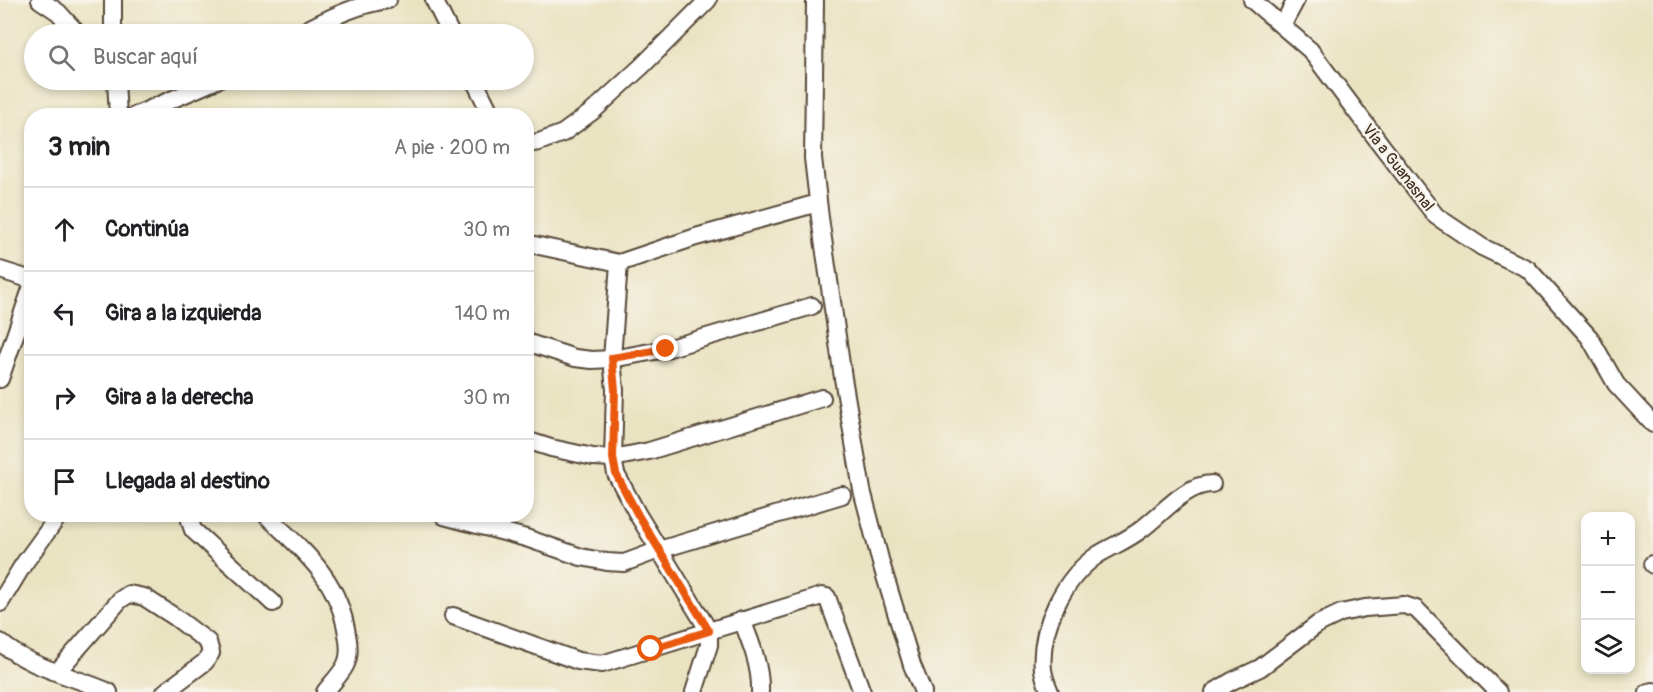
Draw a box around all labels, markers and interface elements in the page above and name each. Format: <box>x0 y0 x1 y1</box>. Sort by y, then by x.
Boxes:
search box <box>24 24 534 90</box>
icon: search <box>45 41 78 74</box>
text: Buscar aquí <box>93 43 198 71</box>
street label: Vía a Guanasnal <box>1358 120 1439 215</box>
text: 3 min <box>48 131 110 163</box>
text: A pie · 200 m <box>394 135 510 160</box>
icon: ahead <box>48 213 81 246</box>
text: Continúa <box>105 215 189 243</box>
text: 30 m <box>463 217 510 242</box>
icon: left <box>48 297 81 330</box>
text: Gira a la izquierda <box>105 299 262 327</box>
text: 140 m <box>455 301 510 326</box>
route end <box>652 335 678 361</box>
icon: right <box>48 381 81 414</box>
text: Gira a la derecha <box>105 383 253 411</box>
text: 30 m <box>463 385 510 410</box>
icon: arrive <box>48 465 81 498</box>
text: Llegada al destino <box>105 467 270 495</box>
map controls <box>1581 512 1635 674</box>
button: + <box>1581 512 1635 566</box>
button: − <box>1581 566 1635 620</box>
button: layers <box>1581 620 1635 674</box>
route start <box>637 635 663 661</box>

